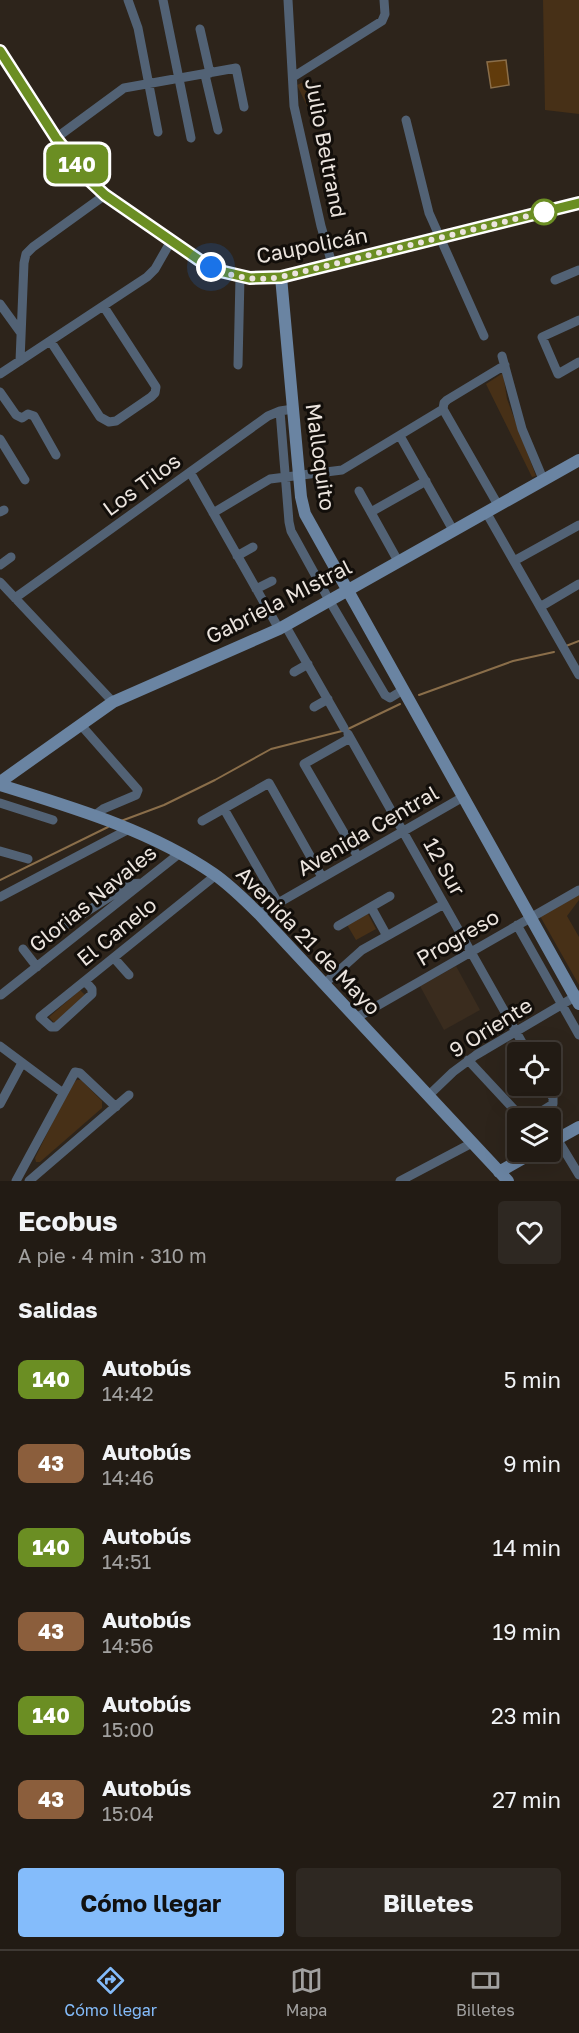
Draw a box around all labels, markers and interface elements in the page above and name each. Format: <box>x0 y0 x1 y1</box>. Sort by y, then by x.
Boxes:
street label: Julio Beltrand <box>300 76 352 220</box>
line badge: 140 <box>42 144 112 184</box>
text: 140 <box>58 151 96 177</box>
unlabelled marker <box>531 199 557 225</box>
street label: Caupolicán <box>254 221 370 269</box>
your location <box>196 252 226 282</box>
street label: Malloquito <box>301 402 341 512</box>
street label: Los Tilos <box>98 447 185 521</box>
street label: Gabriela MIstral <box>201 553 356 649</box>
street label: Avenida Central <box>292 779 443 881</box>
street label: 12 Sur <box>418 833 471 900</box>
street label: Glorias Navales <box>23 839 161 957</box>
street label: Avenida 21 de Mayo <box>231 861 386 1020</box>
street label: El Canelo <box>71 891 162 971</box>
street label: Progreso <box>412 903 503 971</box>
street label: 9 Oriente <box>444 992 537 1063</box>
map controls <box>507 1042 561 1162</box>
button: locate <box>507 1042 561 1096</box>
button: layers <box>507 1108 561 1162</box>
button: heart <box>498 1201 561 1264</box>
text: Ecobus <box>18 1204 118 1237</box>
text: A pie · 4 min · 310 m <box>18 1243 207 1267</box>
text: Salidas <box>18 1296 98 1323</box>
text: Autobús <box>102 1354 191 1381</box>
text: 140 <box>32 1366 70 1392</box>
text: 5 min <box>504 1366 561 1393</box>
text: 14:42 <box>102 1381 154 1405</box>
text: Autobús <box>102 1438 191 1465</box>
text: 43 <box>38 1450 64 1476</box>
text: 9 min <box>503 1450 561 1477</box>
text: 14:46 <box>102 1465 154 1489</box>
text: Autobús <box>102 1522 191 1549</box>
text: 140 <box>32 1534 70 1560</box>
text: 14 min <box>493 1534 561 1561</box>
text: 14:51 <box>102 1549 151 1573</box>
text: Autobús <box>102 1606 191 1633</box>
text: 43 <box>38 1618 64 1644</box>
text: 19 min <box>493 1618 561 1645</box>
text: 14:56 <box>102 1633 154 1657</box>
text: Autobús <box>102 1690 191 1717</box>
text: 140 <box>32 1702 70 1728</box>
text: 23 min <box>491 1702 561 1729</box>
text: 15:00 <box>102 1717 154 1741</box>
text: Autobús <box>102 1774 191 1801</box>
text: 43 <box>38 1786 64 1812</box>
text: 27 min <box>492 1786 561 1813</box>
text: 15:04 <box>102 1801 154 1825</box>
button: Cómo llegar <box>18 1868 284 1937</box>
button: Billetes <box>296 1868 561 1937</box>
tab: Cómo llegar <box>64 1964 157 2020</box>
tab: Mapa <box>286 1964 327 2020</box>
tab: Billetes <box>456 1964 515 2020</box>

